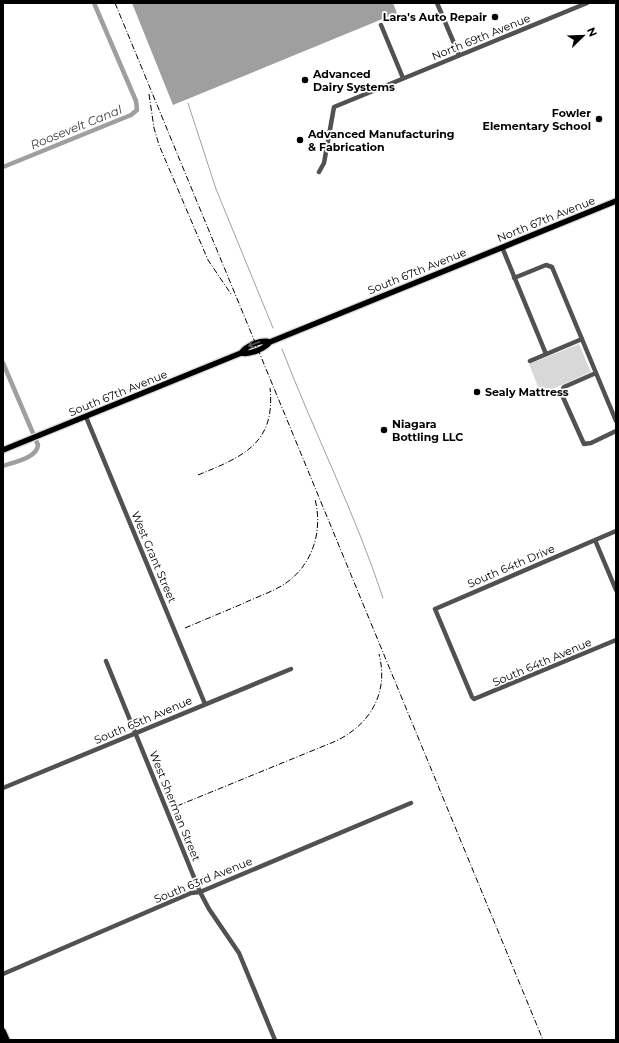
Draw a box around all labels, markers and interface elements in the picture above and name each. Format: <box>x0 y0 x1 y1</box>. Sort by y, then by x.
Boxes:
place label: Lara's Auto Repair <box>383 10 487 24</box>
street label: North 69th Avenue <box>430 11 533 63</box>
marker: Lara's Auto Repair <box>490 12 500 22</box>
north arrow <box>563 16 603 56</box>
text: N <box>584 25 600 39</box>
place label: Advanced Dairy Systems <box>312 67 395 94</box>
marker: Advanced Dairy Systems <box>300 75 310 85</box>
water label: Roosevelt Canal <box>28 101 125 152</box>
place label: Fowler Elementary School <box>483 106 591 133</box>
marker: Fowler Elementary School <box>594 114 604 124</box>
place label: Advanced Manufacturing & Fabrication <box>307 127 455 154</box>
marker: Advanced Manufacturing & Fabrication <box>295 135 305 145</box>
street label: North 67th Avenue <box>495 193 597 245</box>
street label: South 67th Avenue <box>366 245 469 297</box>
one-way arrow <box>249 341 261 349</box>
street label: South 67th Avenue <box>67 367 170 419</box>
place label: Sealy Mattress <box>485 385 569 399</box>
marker: Sealy Mattress <box>472 387 482 397</box>
place label: Niagara Bottling LLC <box>392 417 463 444</box>
marker: Niagara Bottling LLC <box>379 425 389 435</box>
street label: West Grant Street <box>128 509 180 605</box>
street label: South 64th Drive <box>465 541 557 591</box>
street label: South 64th Avenue <box>490 635 594 689</box>
street label: South 65th Avenue <box>92 693 194 747</box>
street label: West Sherman Street <box>146 749 204 864</box>
street label: South 63rd Avenue <box>152 854 255 906</box>

